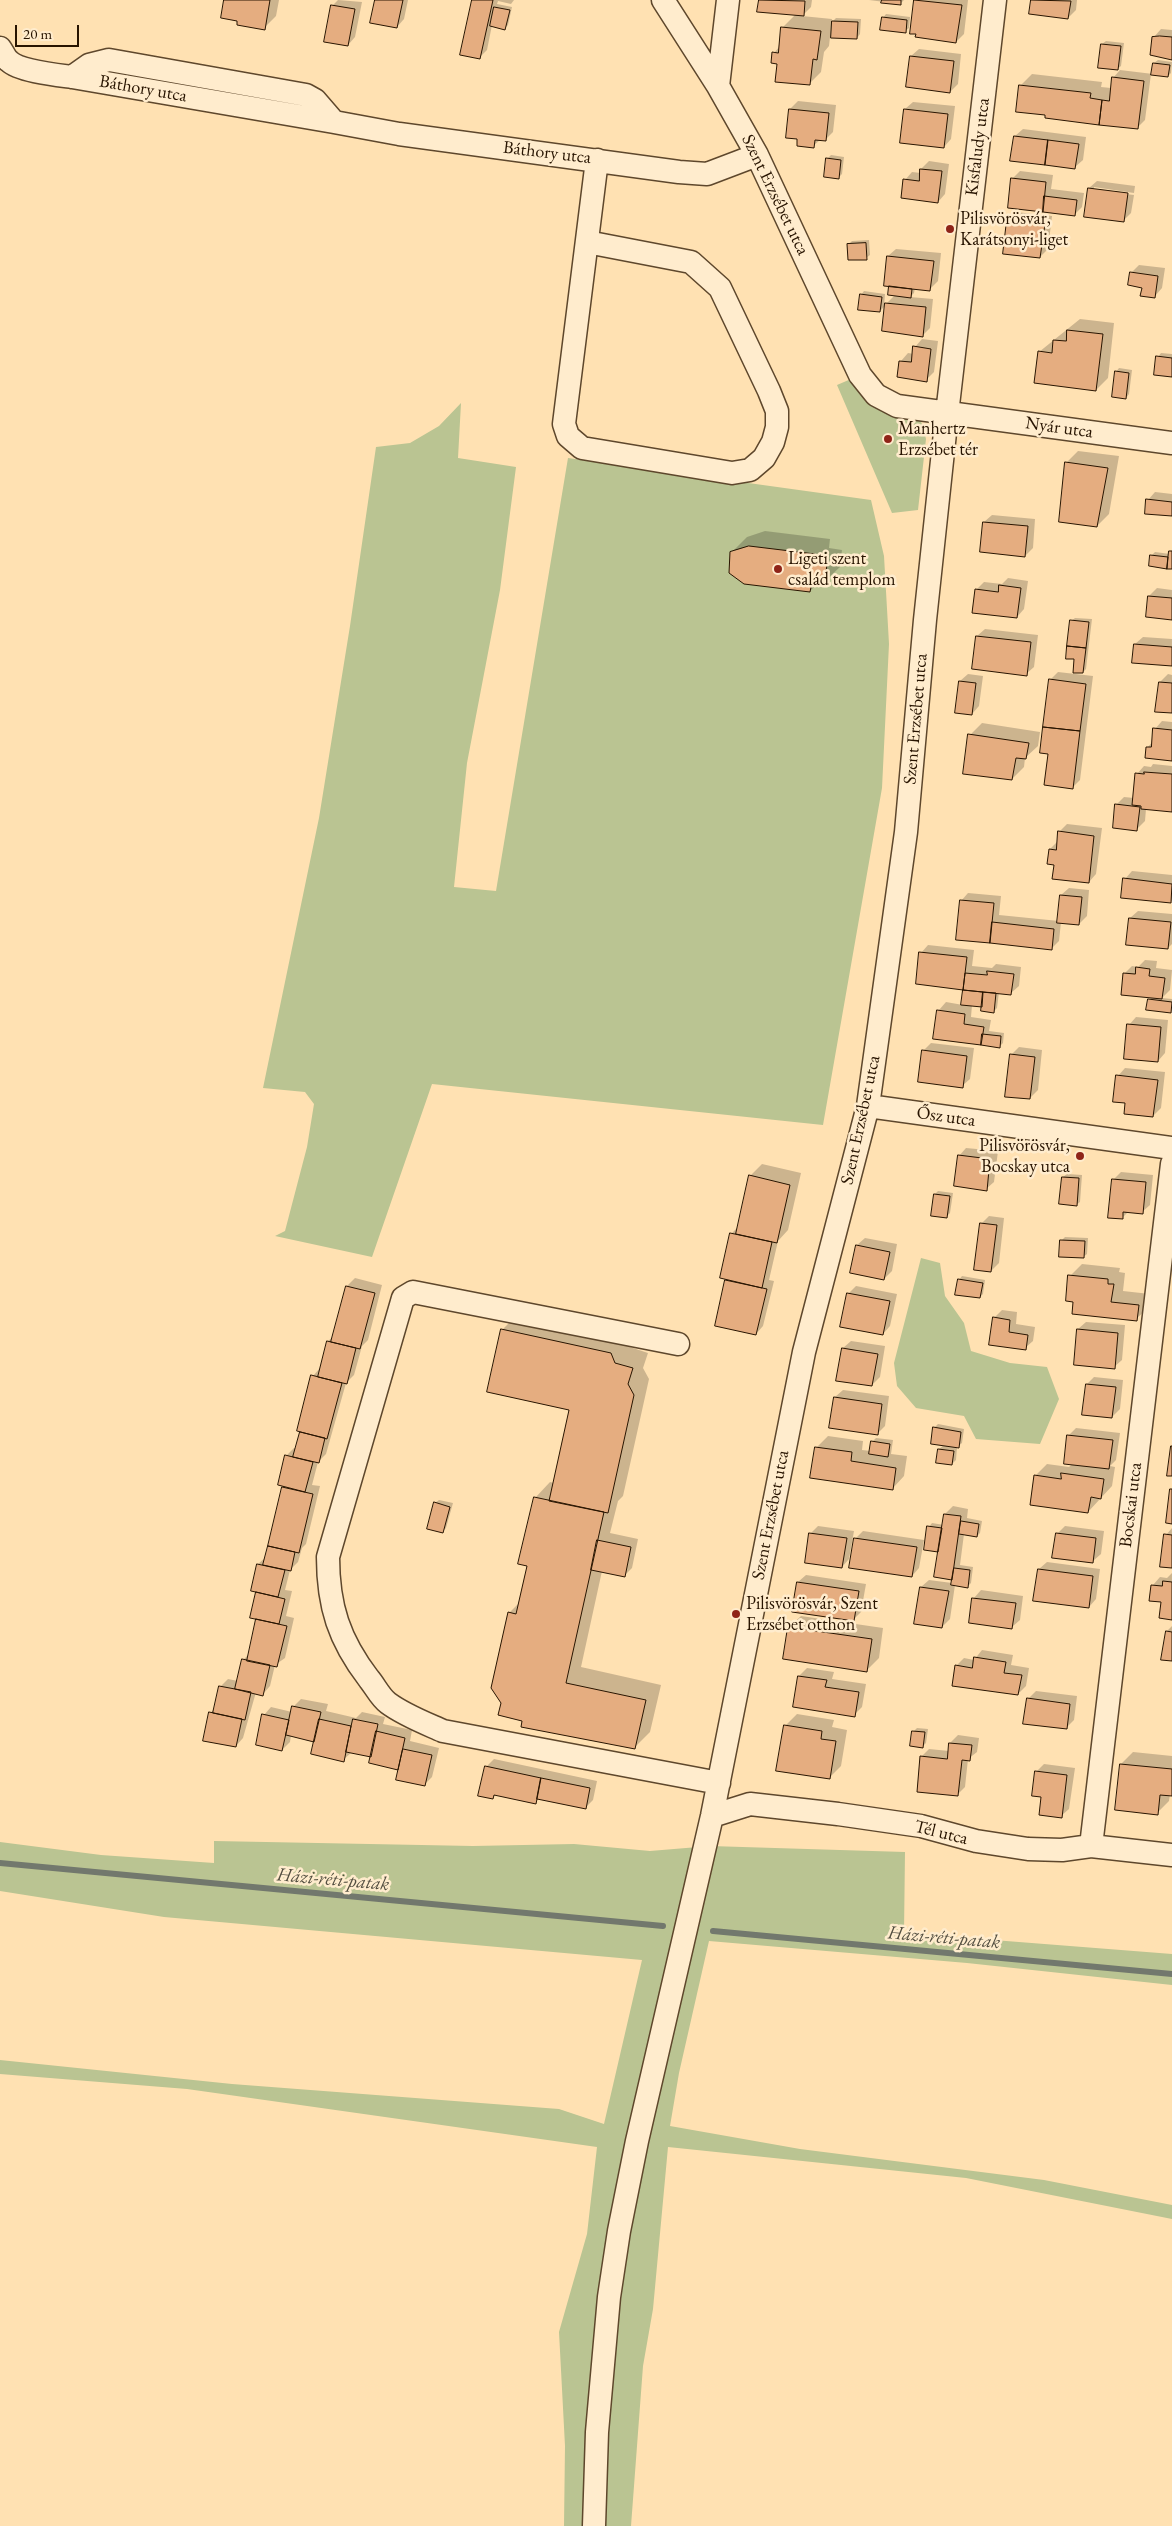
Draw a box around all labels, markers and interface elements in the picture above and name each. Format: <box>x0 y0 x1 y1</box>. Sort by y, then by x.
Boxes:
scale bar <box>18 15 81 47</box>
text: 20 m <box>23 24 52 43</box>
street label: Báthory utca <box>98 71 188 107</box>
street label: Kisfaludy utca <box>961 97 995 197</box>
street label: Szent Erzsébet utca <box>736 131 814 259</box>
street label: Báthory utca <box>502 137 592 169</box>
place label: Pilisvörösvár, Karátsonyi-liget <box>960 208 1068 250</box>
marker: Pilisvörösvár, Karátsonyi-liget <box>944 223 956 235</box>
street label: Nyár utca <box>1024 413 1094 443</box>
place label: Manhertz Erzsébet tér <box>898 418 978 460</box>
marker: Manhertz Erzsébet tér <box>882 433 894 445</box>
place label: Ligeti szent család templom <box>788 548 896 590</box>
marker: Ligeti szent család templom <box>772 563 784 575</box>
street label: Szent Erzsébet utca <box>900 652 932 786</box>
street label: Szent Erzsébet utca <box>837 1053 885 1187</box>
street label: Ősz utca <box>915 1102 977 1132</box>
place label: Pilisvörösvár, Bocskay utca <box>979 1135 1070 1178</box>
marker: Pilisvörösvár, Bocskay utca <box>1074 1150 1086 1162</box>
street label: Szent Erzsébet utca <box>748 1448 794 1582</box>
street label: Bocskai utca <box>1115 1461 1147 1549</box>
place label: Pilisvörösvár, Szent Erzsébet otthon <box>746 1593 878 1636</box>
marker: Pilisvörösvár, Szent Erzsébet otthon <box>730 1608 742 1620</box>
street label: Tél utca <box>912 1816 970 1850</box>
water label: Házi-réti-patak <box>276 1864 390 1896</box>
water label: Házi-réti-patak <box>887 1922 1001 1954</box>

